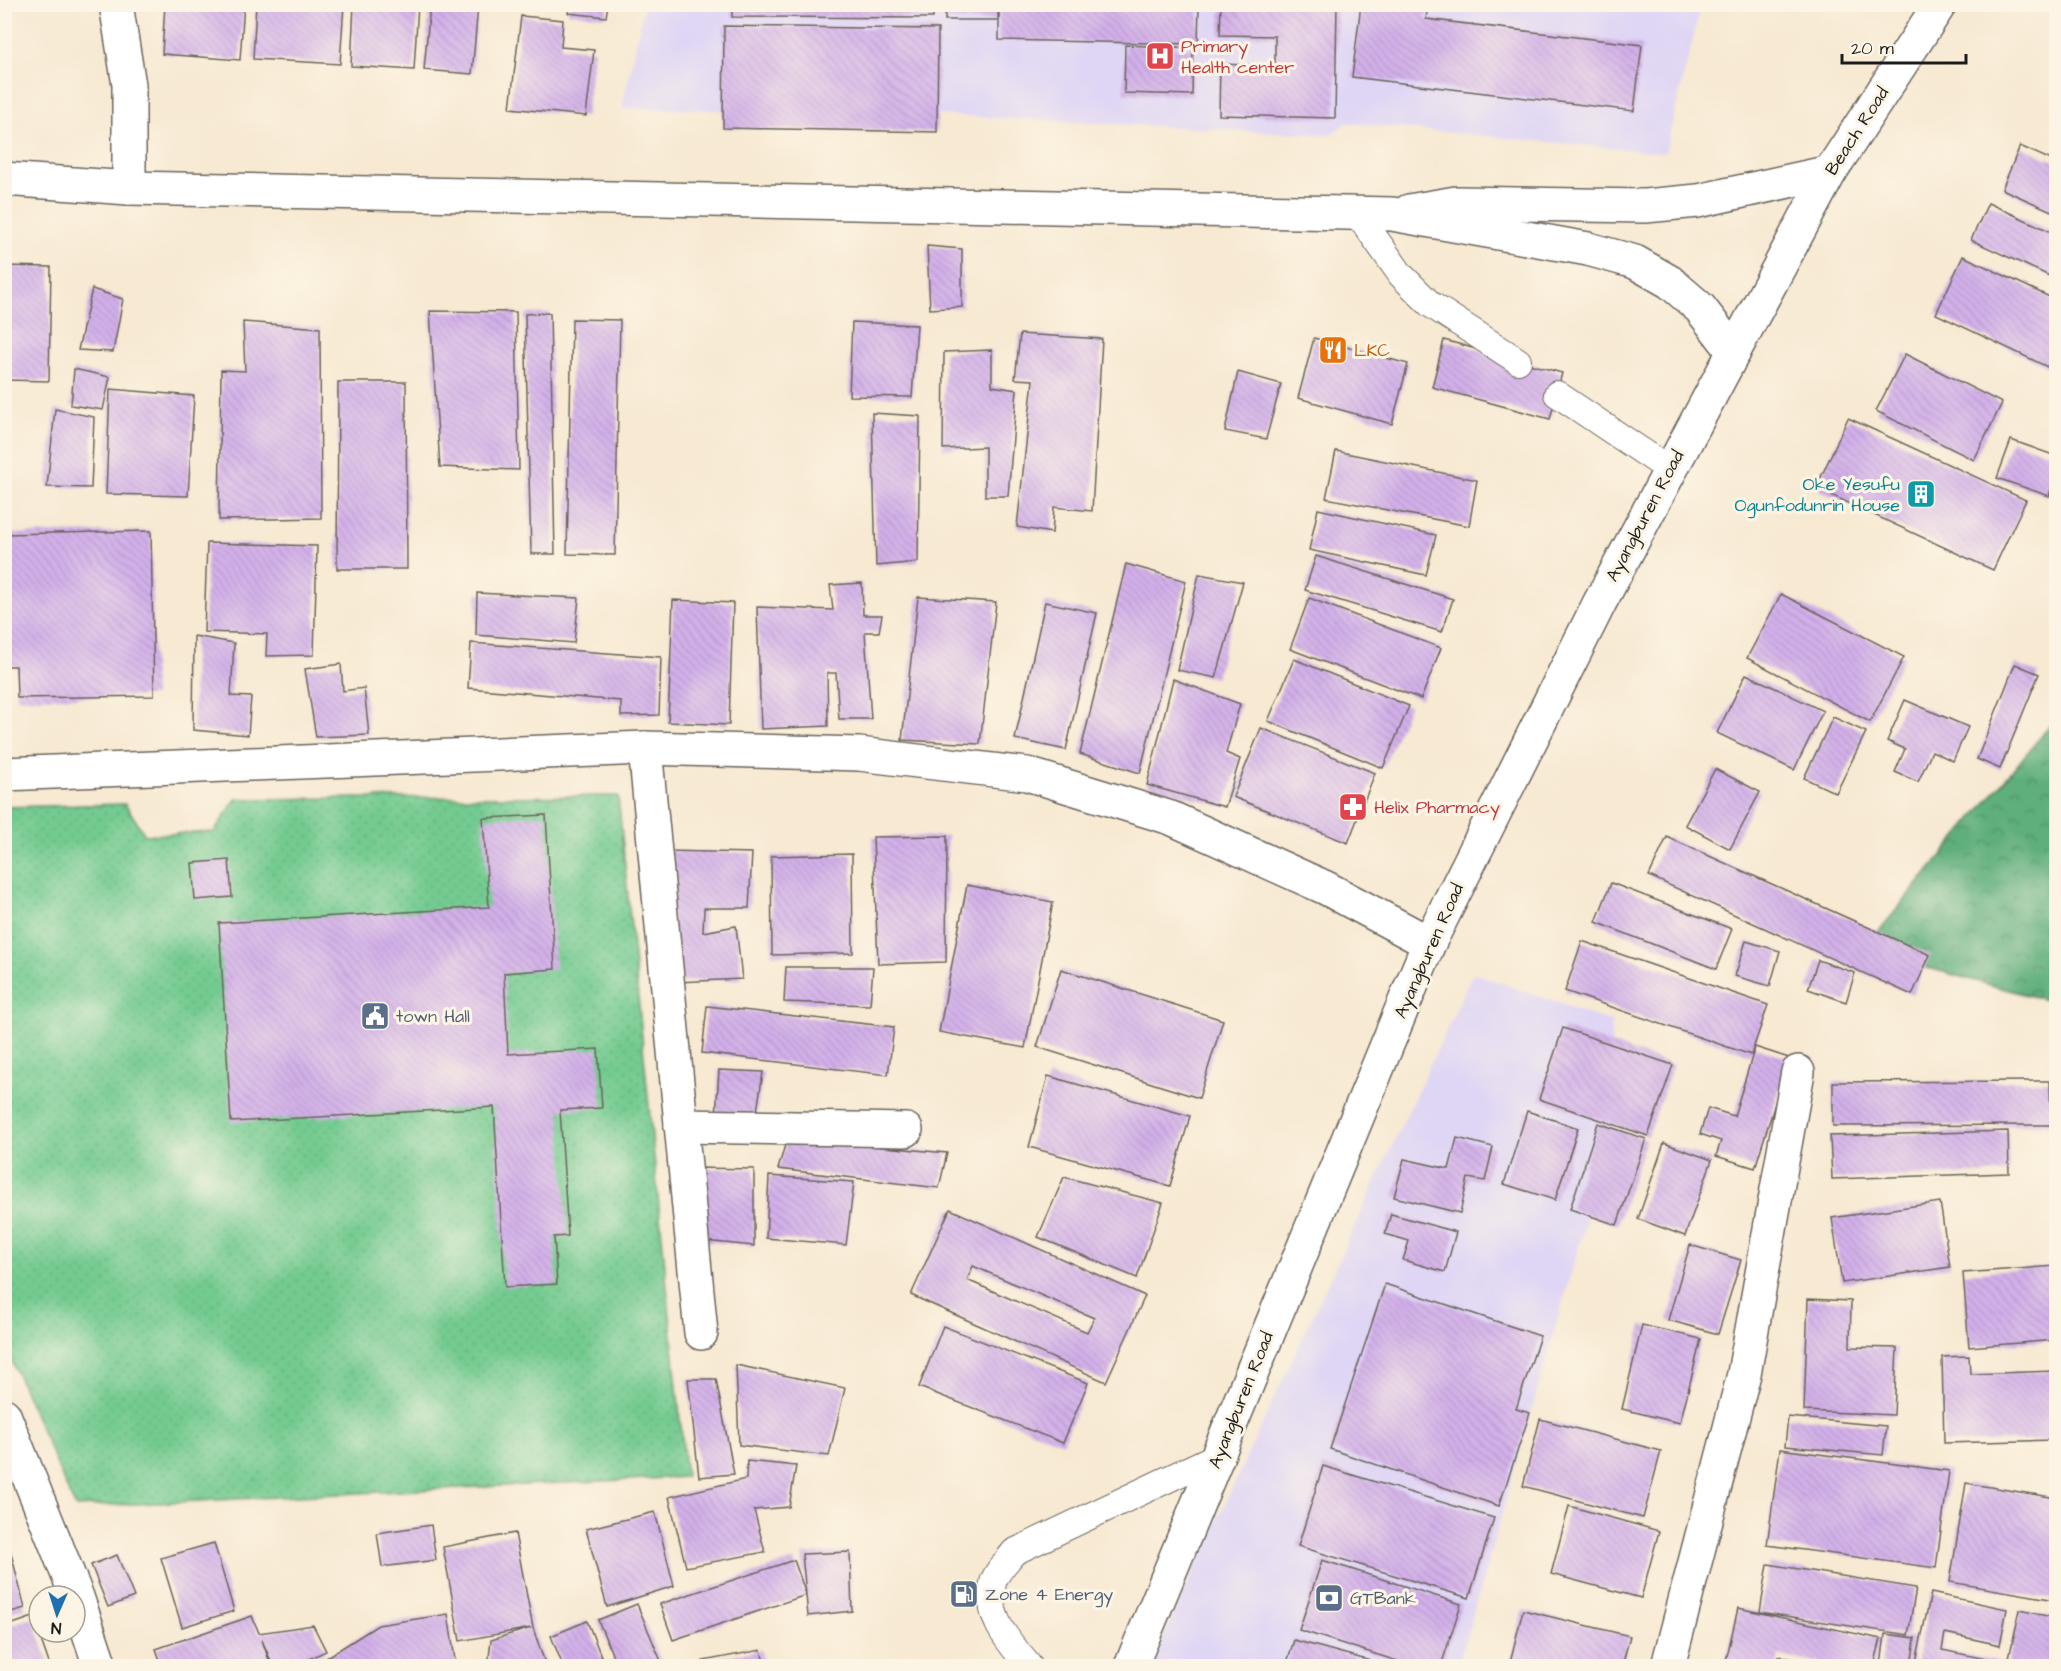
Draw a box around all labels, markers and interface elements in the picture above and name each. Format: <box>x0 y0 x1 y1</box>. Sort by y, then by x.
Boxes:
scale bar <box>1842 27 1966 65</box>
place label: Primary Health center <box>1181 34 1294 80</box>
text: 20 m <box>1851 36 1894 61</box>
hospital icon: Primary Health center <box>1144 40 1176 72</box>
street label: Beach Road <box>1819 82 1895 180</box>
restaurant icon: LKC <box>1317 334 1349 366</box>
place label: LKC <box>1354 338 1390 363</box>
street label: Ayangburen Road <box>1600 446 1691 586</box>
place label: Oke Yesufu Ogunfodunrin House <box>1735 472 1900 519</box>
building icon: Oke Yesufu Ogunfodunrin House <box>1905 478 1937 510</box>
pharmacy icon: Helix Pharmacy <box>1337 791 1369 823</box>
place label: Helix Pharmacy <box>1374 795 1500 821</box>
street label: Ayangburen Road <box>1388 880 1471 1023</box>
public building icon: town Hall <box>359 1000 391 1032</box>
place label: town Hall <box>396 1004 470 1029</box>
street label: Ayangburen Road <box>1202 1328 1281 1472</box>
fuel station icon: Zone 4 Energy <box>948 1578 980 1610</box>
place label: Zone 4 Energy <box>985 1582 1113 1608</box>
bank icon: GTBank <box>1313 1582 1345 1614</box>
north arrow <box>27 1584 87 1644</box>
place label: GTBank <box>1350 1586 1416 1611</box>
text: N <box>51 1617 62 1639</box>

